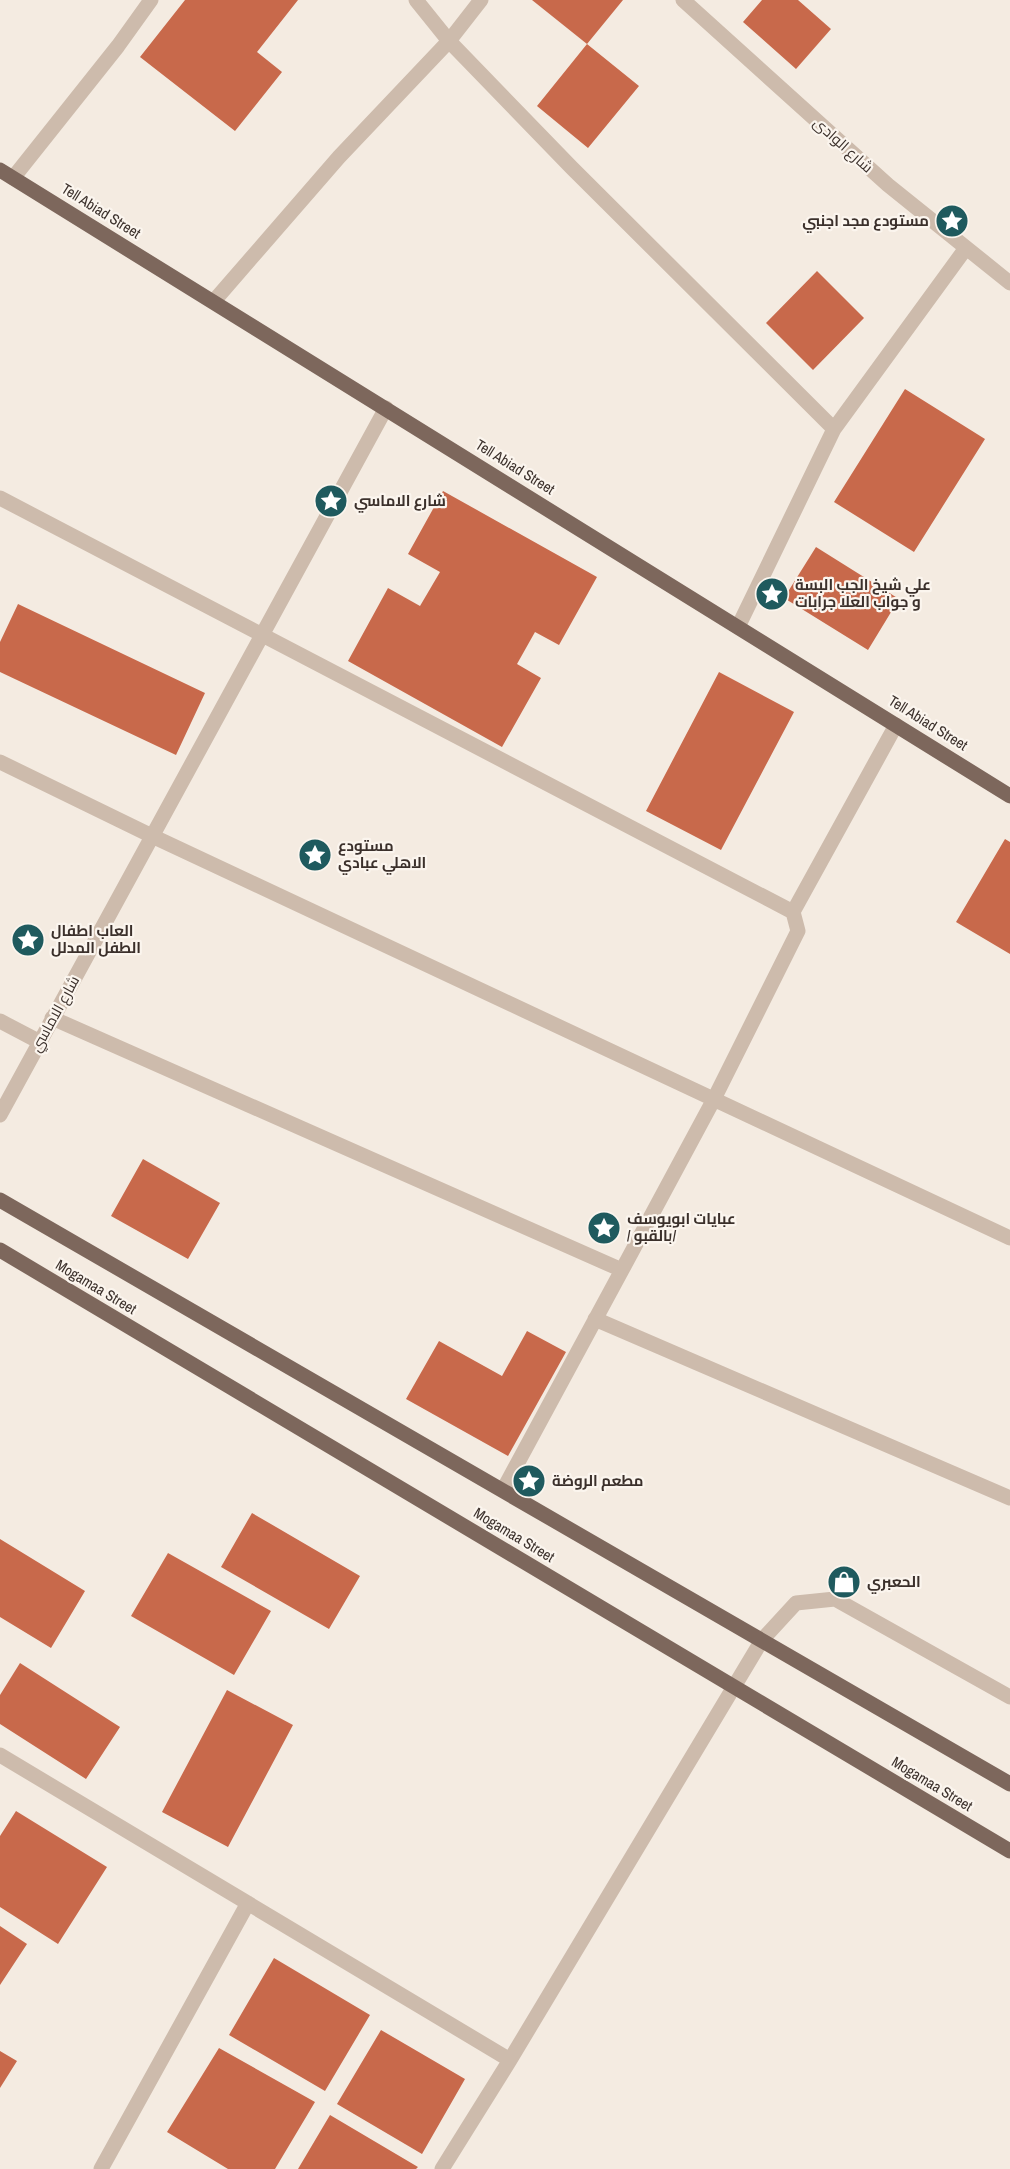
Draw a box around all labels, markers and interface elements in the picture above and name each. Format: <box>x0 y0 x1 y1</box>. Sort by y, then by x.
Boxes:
street label: شارع الوادى <box>808 112 878 178</box>
street label: Tell Abiad Street <box>58 178 145 244</box>
place icon: مستودع مجد اجنبي <box>934 203 970 239</box>
place label: مستودع مجد اجنبي <box>802 210 929 233</box>
street label: Tell Abiad Street <box>472 434 559 500</box>
place icon: شارع الاماسي <box>313 483 349 519</box>
place label: شارع الاماسي <box>354 490 446 513</box>
place label: علي شيخ الجب البسة و جواب العلا جرابات <box>795 574 931 612</box>
place icon: علي شيخ الجب البسة و جواب العلا جرابات <box>754 576 790 612</box>
street label: Tell Abiad Street <box>885 690 972 756</box>
place label: مستودع الاهلي عبادي <box>338 835 426 875</box>
place icon: مستودع الاهلي عبادي <box>297 837 333 873</box>
place label: العاب اطفال الطفل المدلل <box>51 920 141 958</box>
place icon: العاب اطفال الطفل المدلل <box>10 922 46 958</box>
street label: شارع الاماسي <box>25 972 86 1057</box>
place label: عبايات ابويوسف / بالقبو/ <box>627 1208 736 1246</box>
place icon: عبايات ابويوسف / بالقبو/ <box>586 1210 622 1246</box>
street label: Mogamaa Street <box>52 1254 141 1319</box>
place icon: مطعم الروضة <box>511 1463 547 1499</box>
place label: مطعم الروضة <box>552 1470 644 1491</box>
street label: Mogamaa Street <box>470 1502 559 1567</box>
shop icon: الحعبري <box>826 1564 862 1600</box>
place label: الحعبري <box>867 1571 921 1594</box>
street label: Mogamaa Street <box>888 1751 977 1816</box>

